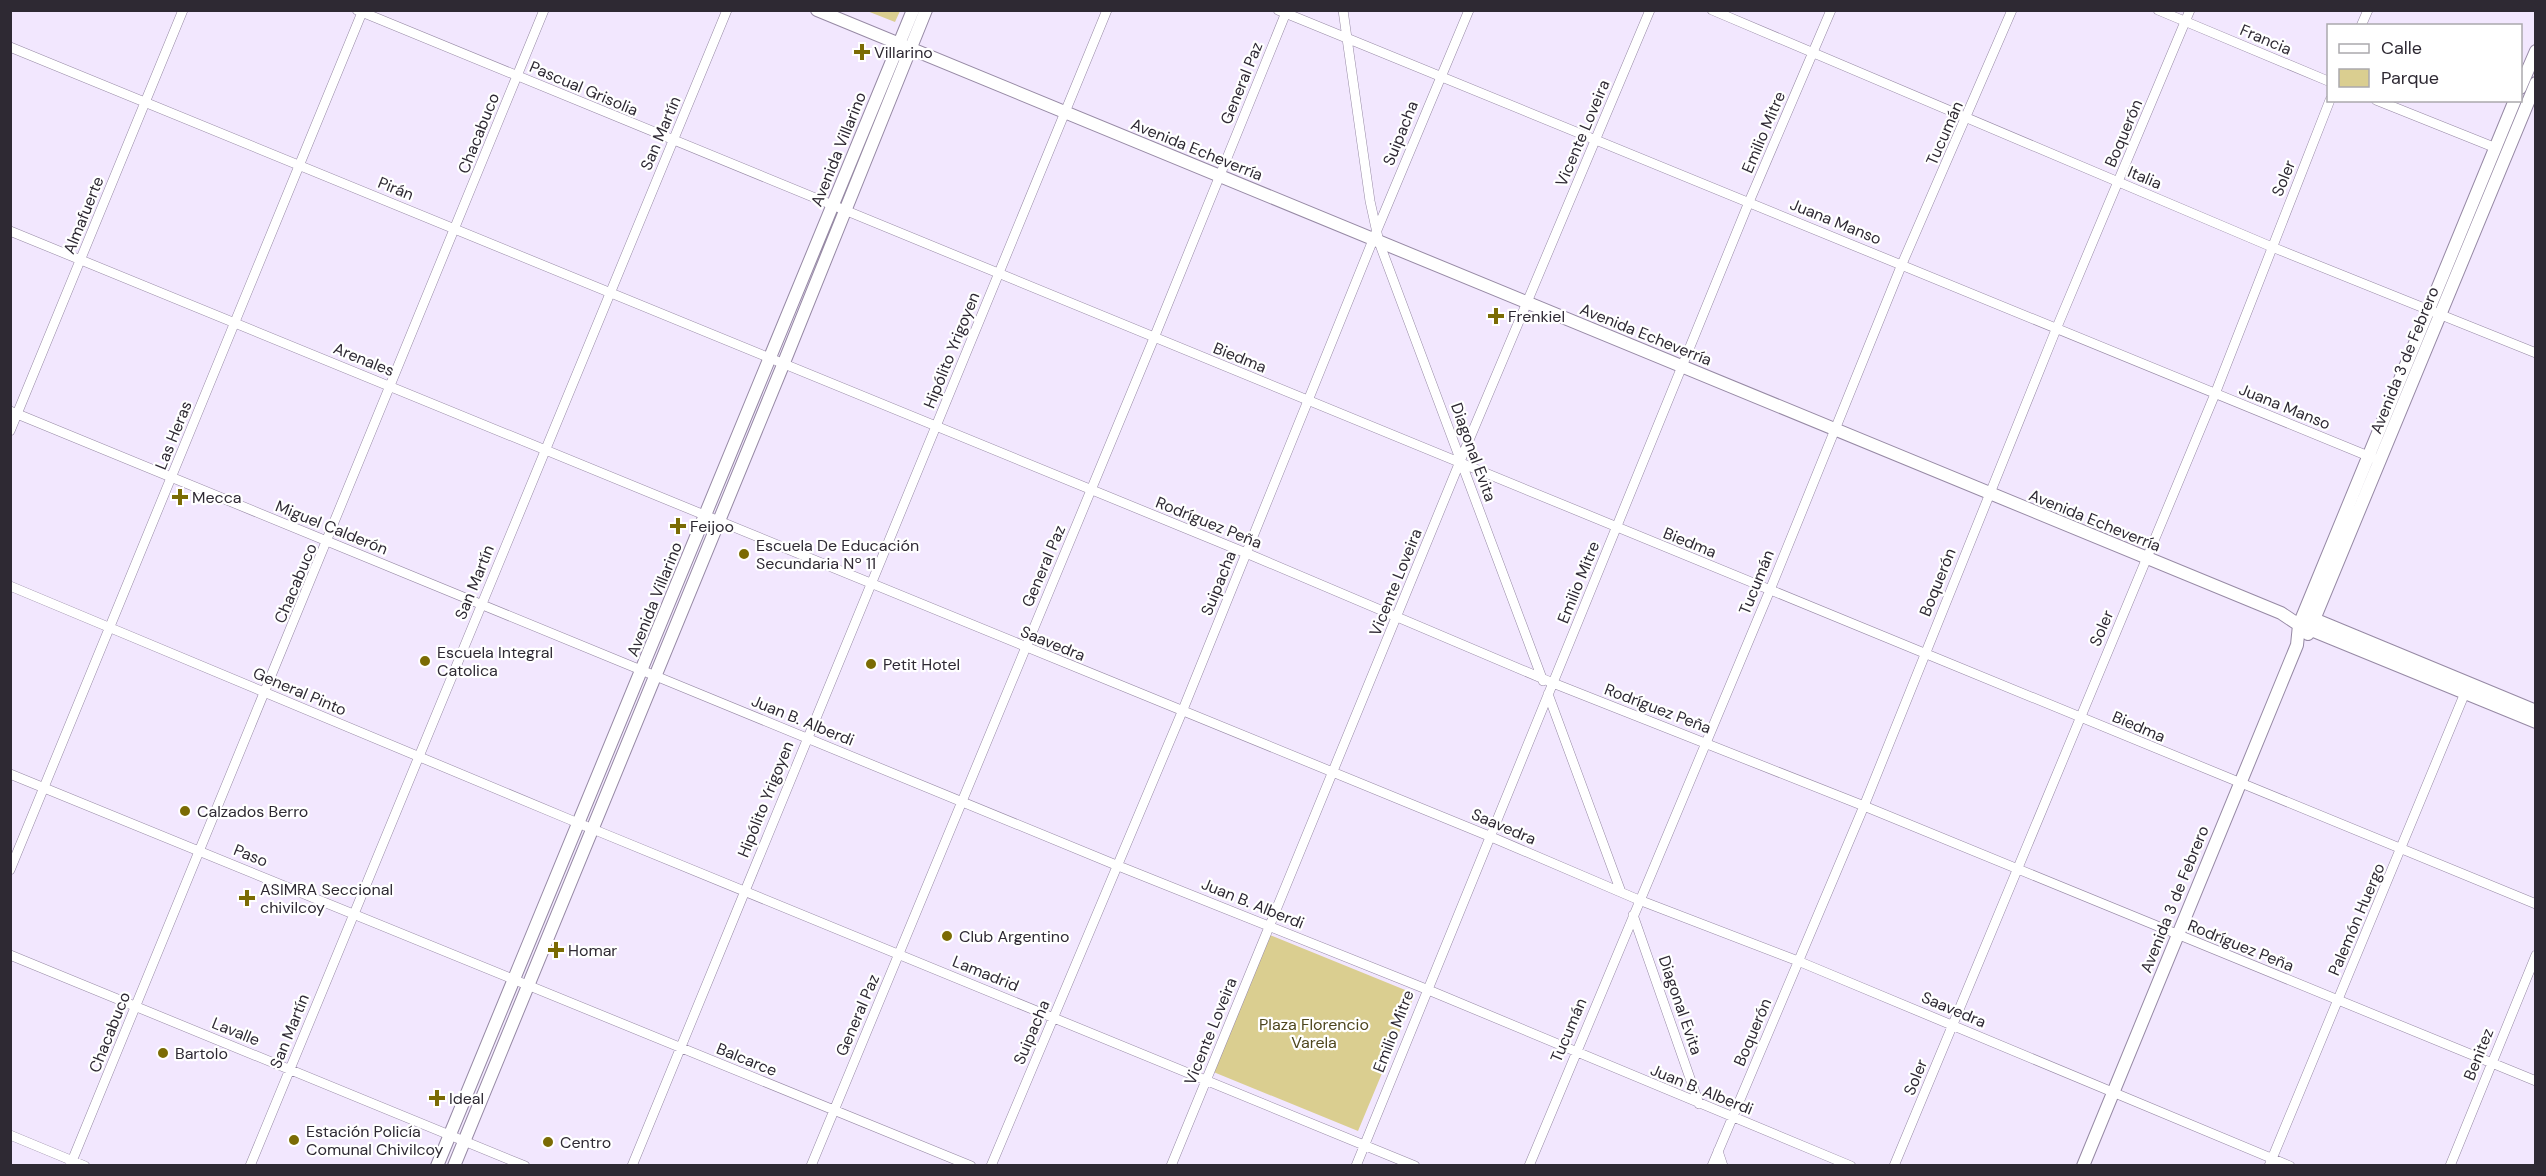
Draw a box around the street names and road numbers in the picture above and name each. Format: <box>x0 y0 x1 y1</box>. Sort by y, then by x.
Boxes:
street label: Francia <box>2237 19 2295 60</box>
street label: General Paz <box>1215 39 1267 127</box>
street label: Pascual Grisolia <box>526 56 641 121</box>
street label: Vicente Loveira <box>1550 77 1614 190</box>
street label: Emilio Mitre <box>1737 88 1790 176</box>
street label: Avenida Villarino <box>806 89 871 210</box>
street label: Chacabuco <box>453 90 504 177</box>
street label: San Martín <box>635 93 685 173</box>
street label: Boquerón <box>2100 96 2147 170</box>
street label: Suipacha <box>1378 98 1423 169</box>
street label: Tucumán <box>1921 98 1968 168</box>
street label: Avenida Echeverría <box>1128 113 1266 185</box>
street label: Soler <box>2267 157 2300 199</box>
street label: Italia <box>2125 161 2165 194</box>
street label: Pirán <box>375 172 417 205</box>
street label: Almafuerte <box>58 173 109 257</box>
street label: Juana Manso <box>1787 194 1885 249</box>
street label: Avenida 3 de Febrero <box>2365 283 2444 437</box>
street label: Hipólito Yrigoyen <box>919 289 984 411</box>
street label: Avenida Echeverría <box>1577 298 1715 370</box>
street label: Biedma <box>1210 337 1270 378</box>
street label: Arenales <box>330 338 397 381</box>
street label: Juana Manso <box>2236 379 2334 434</box>
street label: Las Heras <box>150 398 197 473</box>
street label: Diagonal Evita <box>1446 400 1501 504</box>
street label: Avenida Echeverría <box>2026 484 2164 556</box>
street label: Rodríguez Peña <box>1153 492 1265 553</box>
street label: Miguel Calderón <box>272 495 391 560</box>
street label: General Paz <box>1017 522 1070 610</box>
street label: Biedma <box>1660 522 1720 563</box>
street label: Vicente Loveira <box>1364 525 1427 639</box>
street label: Emilio Mitre <box>1553 538 1604 626</box>
street label: Avenida Villarino <box>622 539 687 660</box>
street label: Chacabuco <box>269 540 322 626</box>
street label: San Martín <box>450 542 499 623</box>
street label: Boquerón <box>1914 545 1961 619</box>
street label: Tucumán <box>1734 547 1779 618</box>
street label: Suipacha <box>1196 548 1241 619</box>
street label: Soler <box>2084 607 2118 649</box>
street label: Saavedra <box>1017 621 1088 666</box>
street label: General Pinto <box>250 662 350 721</box>
street label: Rodríguez Peña <box>1602 678 1714 738</box>
street label: Juan B. Alberdi <box>748 690 857 751</box>
street label: Biedma <box>2109 706 2168 747</box>
street label: Hipólito Yrigoyen <box>733 738 798 860</box>
street label: Saavedra <box>1468 803 1539 849</box>
street label: Avenida 3 de Febrero <box>2135 822 2214 976</box>
street label: Paso <box>231 839 271 872</box>
street label: Palemón Huergo <box>2323 860 2390 979</box>
street label: Juan B. Alberdi <box>1198 873 1307 934</box>
street label: Rodríguez Peña <box>2185 915 2297 976</box>
street label: Lamadrid <box>949 951 1022 996</box>
street label: Diagonal Evita <box>1654 953 1707 1058</box>
street label: General Paz <box>831 971 884 1059</box>
street label: Vicente Loveira <box>1179 974 1242 1088</box>
street label: Saavedra <box>1918 986 1989 1032</box>
street label: Emilio Mitre <box>1368 987 1419 1075</box>
street label: Chacabuco <box>84 989 135 1076</box>
street label: San Martín <box>265 991 314 1072</box>
street label: Tucumán <box>1546 995 1591 1066</box>
street label: Boquerón <box>1729 995 1776 1069</box>
street label: Suipacha <box>1008 997 1054 1068</box>
street label: Lavalle <box>209 1012 263 1051</box>
street label: Benitez <box>2459 1025 2498 1083</box>
street label: Balcarce <box>713 1038 780 1081</box>
street label: Soler <box>1899 1056 1932 1098</box>
street label: Juan B. Alberdi <box>1647 1059 1756 1120</box>

